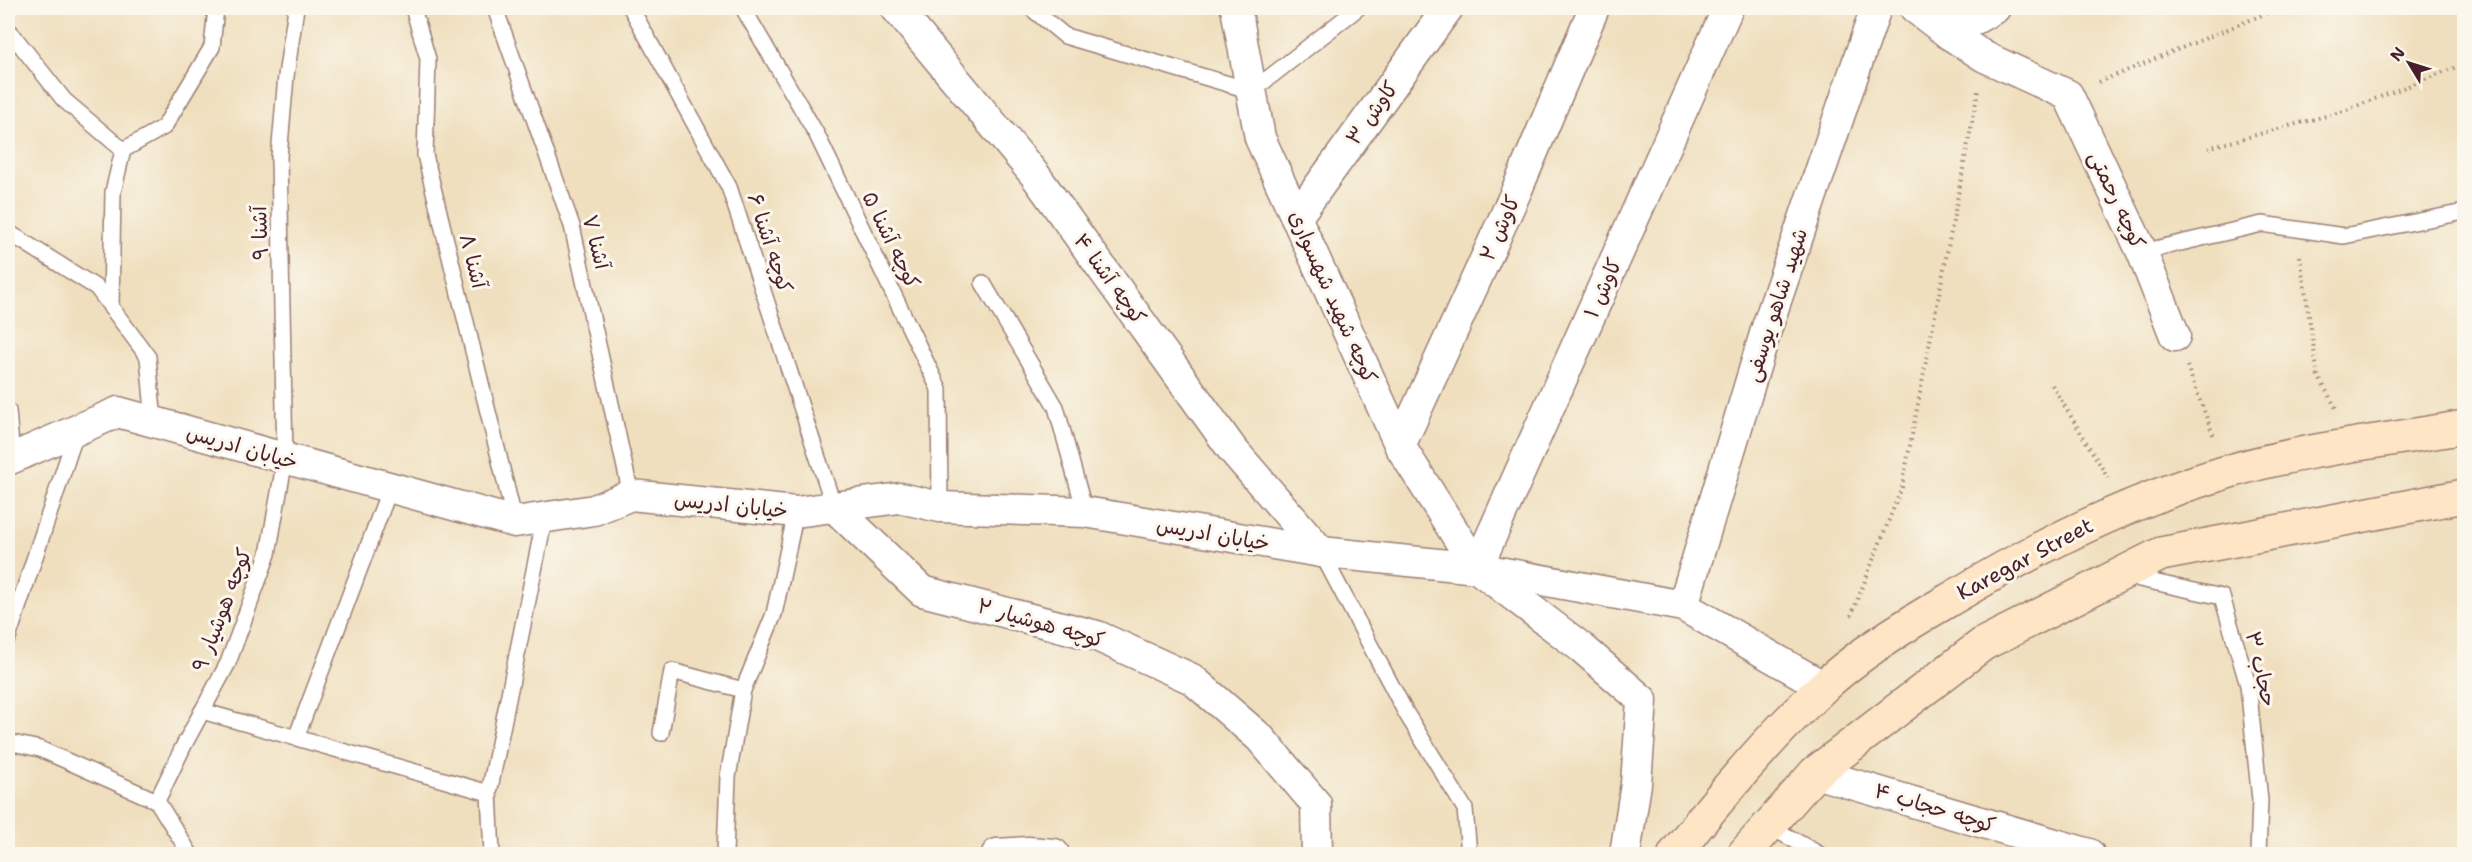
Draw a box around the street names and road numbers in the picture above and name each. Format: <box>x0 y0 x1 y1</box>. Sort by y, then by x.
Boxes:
street label: کاوش ۳ <box>1339 75 1405 151</box>
street label: کوچه رحمتی <box>2082 146 2152 254</box>
street label: کوچه آشنا ۵ <box>855 187 927 293</box>
street label: کوچه آشنا ۶ <box>741 190 799 296</box>
street label: کاوش ۲ <box>1473 191 1527 265</box>
street label: آشنا ۹ <box>245 205 275 260</box>
street label: کوچه شهید شهسواری <box>1282 206 1384 388</box>
street label: آشنا ۷ <box>576 212 616 273</box>
street label: شهید شاهو یوسفی <box>1738 224 1814 386</box>
street label: کوچه آشنا ۴ <box>1067 228 1153 330</box>
street label: آشنا ۸ <box>453 231 493 292</box>
street label: کاوش ۱ <box>1577 254 1629 322</box>
street label: خیابان ادریس <box>183 418 301 476</box>
street label: خیابان ادریس <box>673 485 789 525</box>
street label: خیابان ادریس <box>1154 510 1272 558</box>
street label: Karegar Street <box>1952 511 2098 607</box>
street label: کوچه هوشیار ۹ <box>186 544 258 676</box>
street label: کوچه هوشیار ۲ <box>974 591 1108 655</box>
street label: حجاب ۳ <box>2239 628 2283 710</box>
street label: کوچه حجاب ۴ <box>1871 776 1999 840</box>

